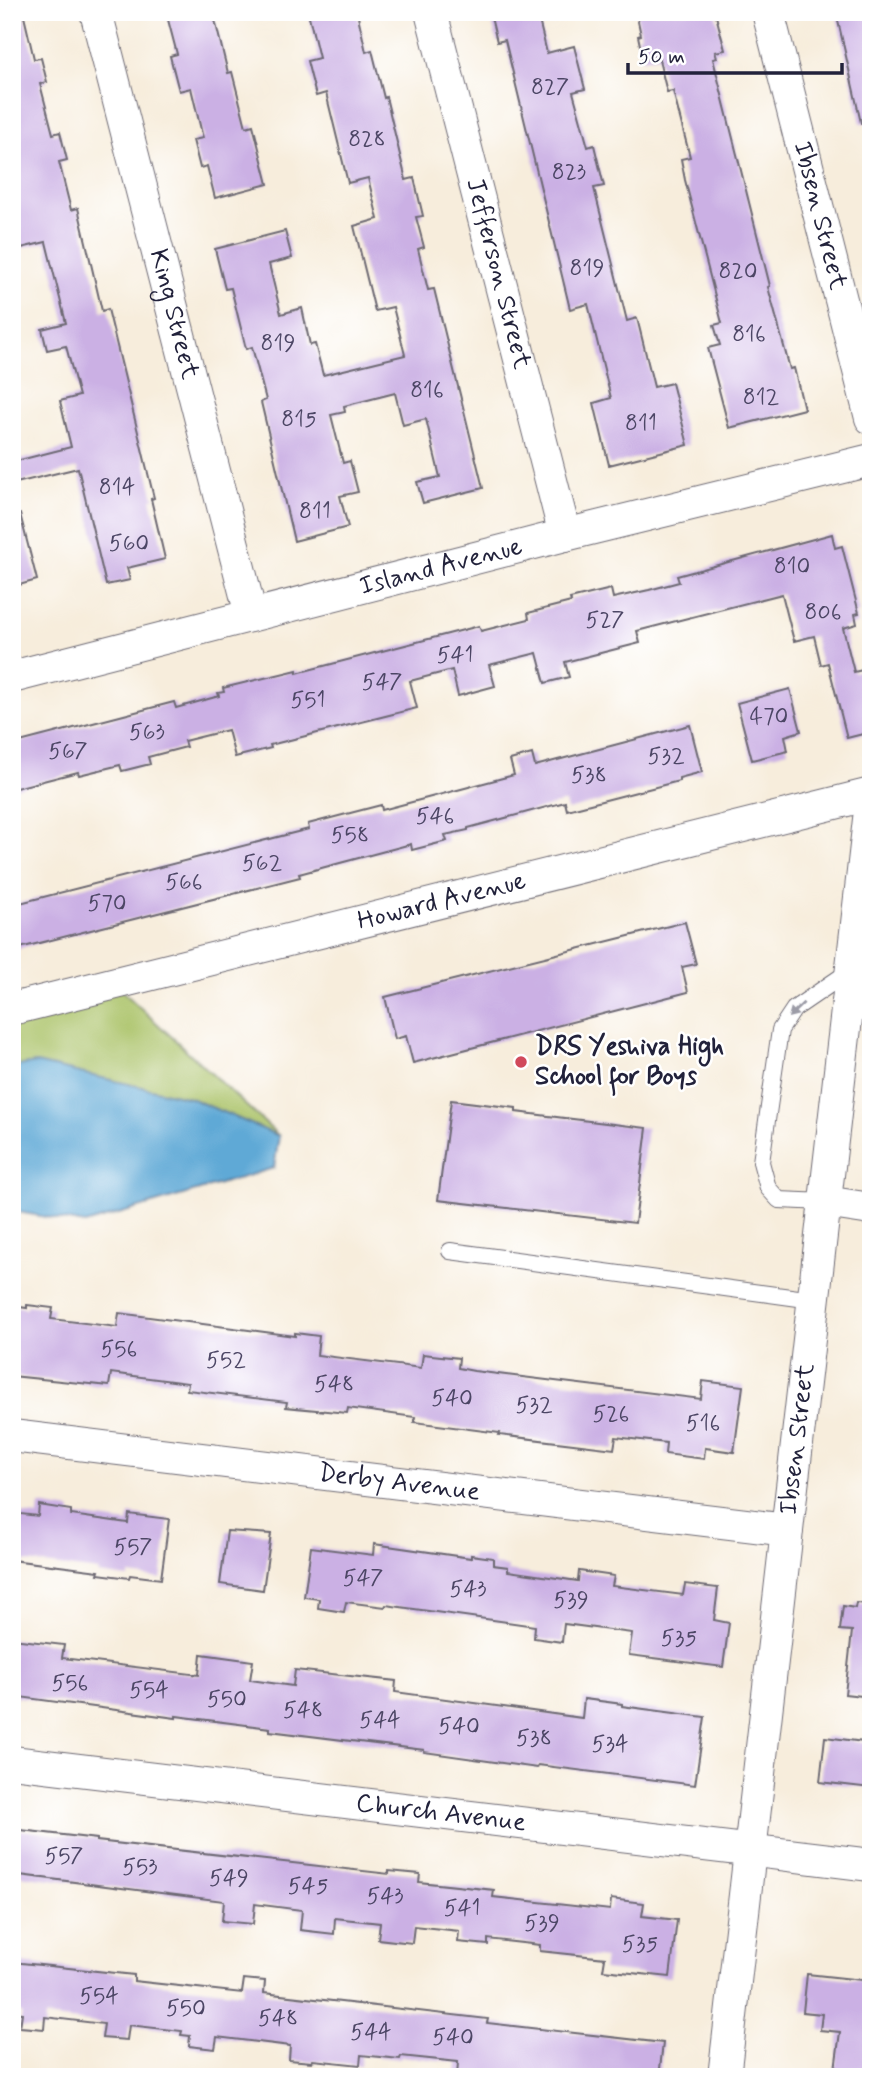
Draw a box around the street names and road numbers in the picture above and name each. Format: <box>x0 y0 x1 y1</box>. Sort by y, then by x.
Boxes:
street label: Ibsen Street <box>785 138 855 293</box>
street label: Jefferson Street <box>457 175 539 373</box>
street label: King Street <box>141 246 207 383</box>
street label: Island Avenue <box>356 530 526 604</box>
street label: Howard Avenue <box>354 864 530 939</box>
street label: Ibsen Street <box>772 1362 823 1517</box>
street label: Derby Avenue <box>317 1456 482 1510</box>
street label: Church Avenue <box>354 1786 528 1841</box>

